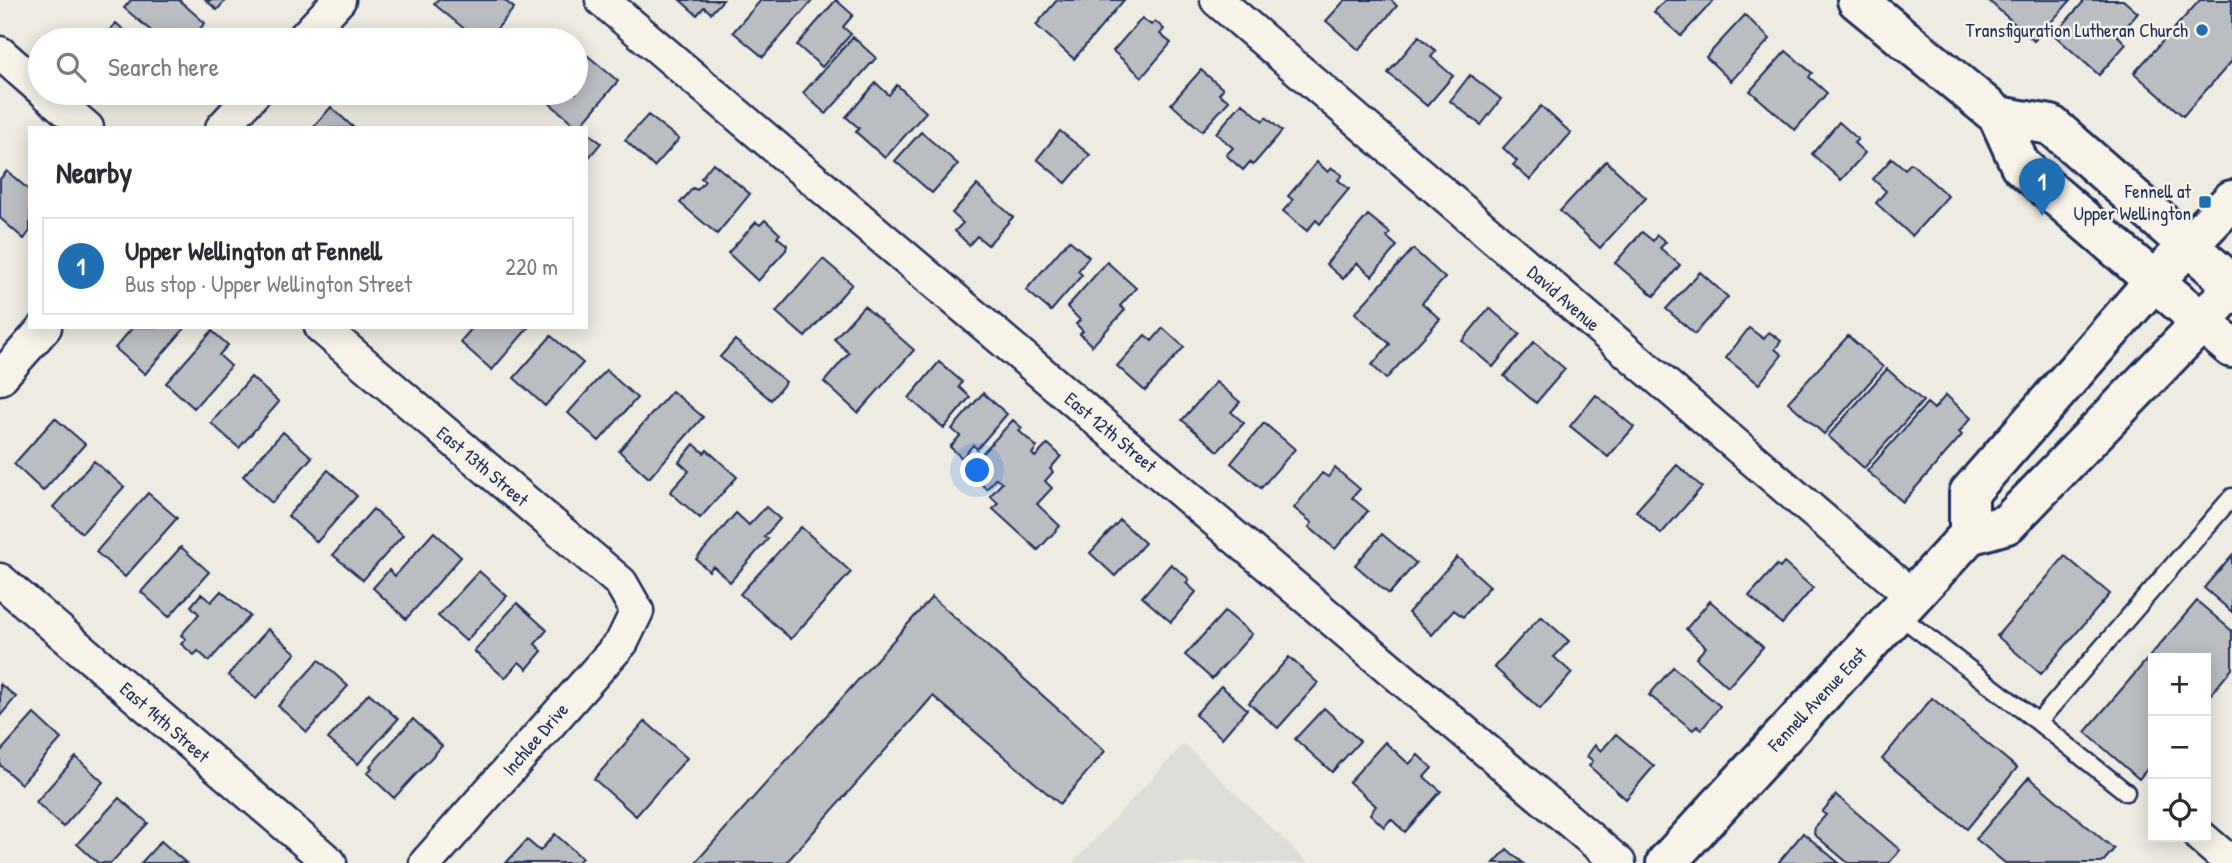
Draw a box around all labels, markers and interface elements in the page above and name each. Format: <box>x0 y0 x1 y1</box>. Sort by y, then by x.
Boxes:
place label: Transfiguration Lutheran Church <box>1965 17 2188 43</box>
marker: Transfiguration Lutheran Church <box>2194 22 2210 38</box>
search box <box>28 28 588 105</box>
icon: search <box>52 48 90 86</box>
text: Search here <box>108 49 219 84</box>
text: Nearby <box>56 152 132 192</box>
pin: 1 <box>2019 158 2065 216</box>
place label: Fennell at Upper Wellington <box>2074 178 2191 226</box>
marker: Fennell at Upper Wellington <box>2197 194 2213 210</box>
text: Upper Wellington at Fennell <box>125 233 382 268</box>
text: 1 <box>77 251 85 282</box>
text: 220 m <box>505 251 558 282</box>
street label: David Avenue <box>1522 259 1606 337</box>
text: Bus stop · Upper Wellington Street <box>125 268 412 299</box>
street label: East 12th Street <box>1059 386 1163 479</box>
street label: East 13th Street <box>432 420 535 512</box>
your location <box>960 453 994 487</box>
street label: Fennell Avenue East <box>1761 641 1873 758</box>
map controls <box>2148 653 2211 842</box>
button: + <box>2148 653 2211 716</box>
street label: East 14th Street <box>115 676 216 769</box>
street label: Inchlee Drive <box>496 697 574 781</box>
button: − <box>2148 716 2211 779</box>
button: locate <box>2148 779 2211 842</box>

